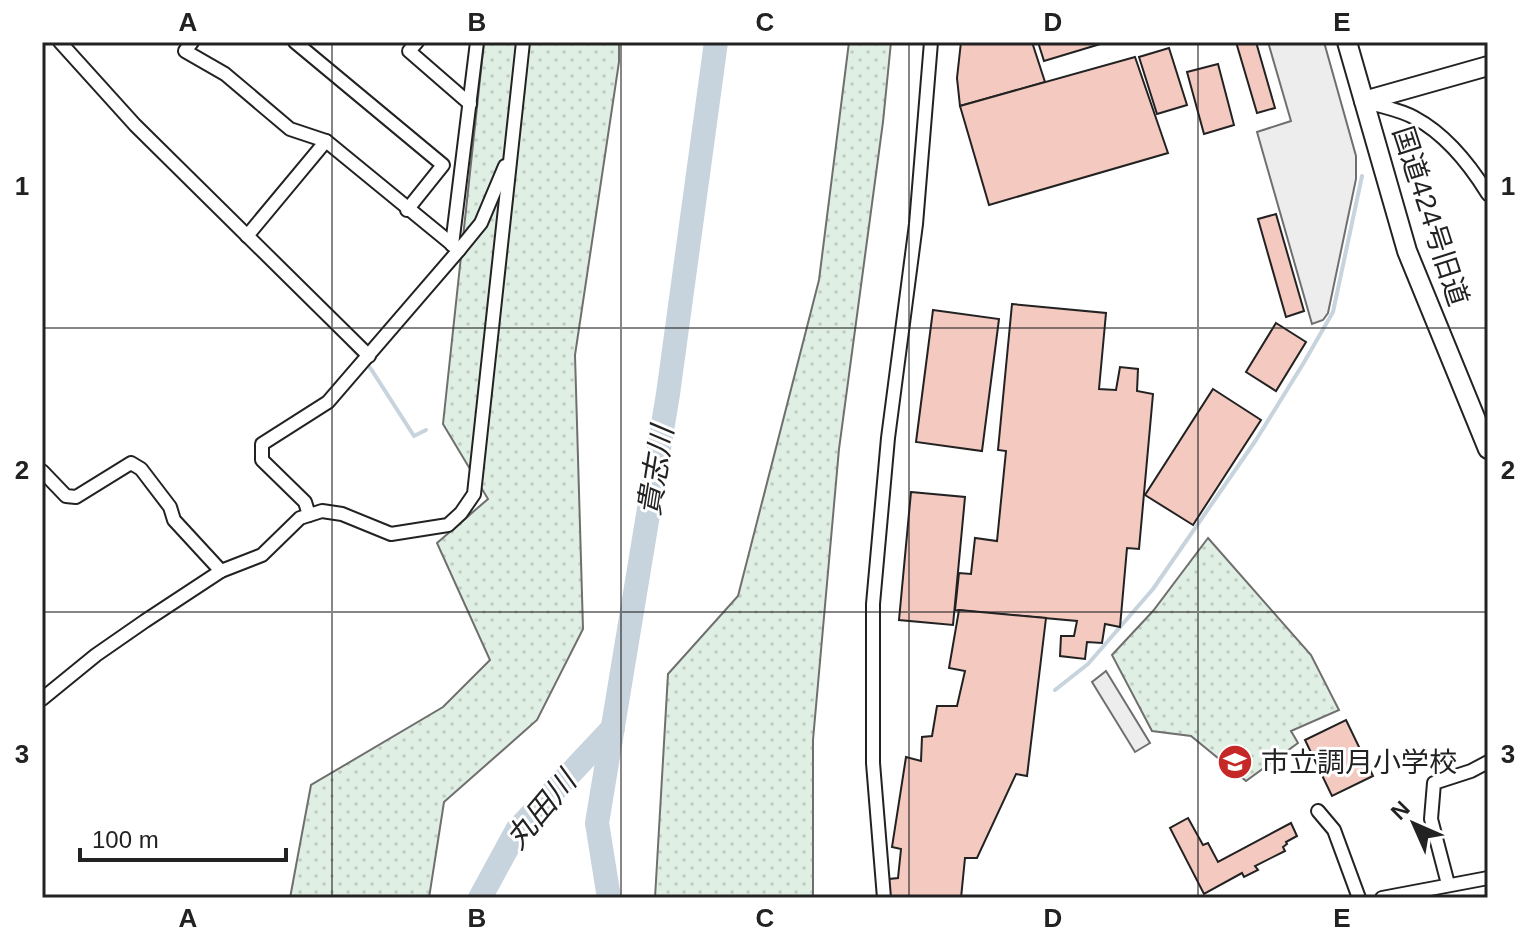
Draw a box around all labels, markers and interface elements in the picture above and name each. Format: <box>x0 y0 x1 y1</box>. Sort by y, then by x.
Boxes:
text: A <box>179 7 198 37</box>
text: B <box>468 7 486 37</box>
text: C <box>756 7 775 37</box>
text: D <box>1044 7 1062 37</box>
text: E <box>1333 7 1351 37</box>
street label: 国道424号旧道 <box>1387 123 1474 310</box>
text: 1 <box>15 171 29 201</box>
text: 1 <box>1501 171 1515 201</box>
water label: 貴志川 <box>632 421 679 518</box>
text: 2 <box>15 455 29 485</box>
text: 2 <box>1501 455 1515 485</box>
text: 3 <box>15 739 29 769</box>
text: 3 <box>1501 739 1515 769</box>
school or university icon: 市立調月小学校 <box>1216 743 1254 781</box>
place label: 市立調月小学校 <box>1261 747 1457 778</box>
water label: 丸田川 <box>499 762 584 855</box>
north arrow <box>1374 784 1454 864</box>
text: N <box>1386 796 1415 825</box>
scale bar <box>80 812 286 862</box>
text: 100 m <box>92 826 159 853</box>
text: A <box>179 903 198 933</box>
text: B <box>468 903 486 933</box>
text: C <box>756 903 775 933</box>
text: D <box>1044 903 1062 933</box>
text: E <box>1333 903 1351 933</box>

